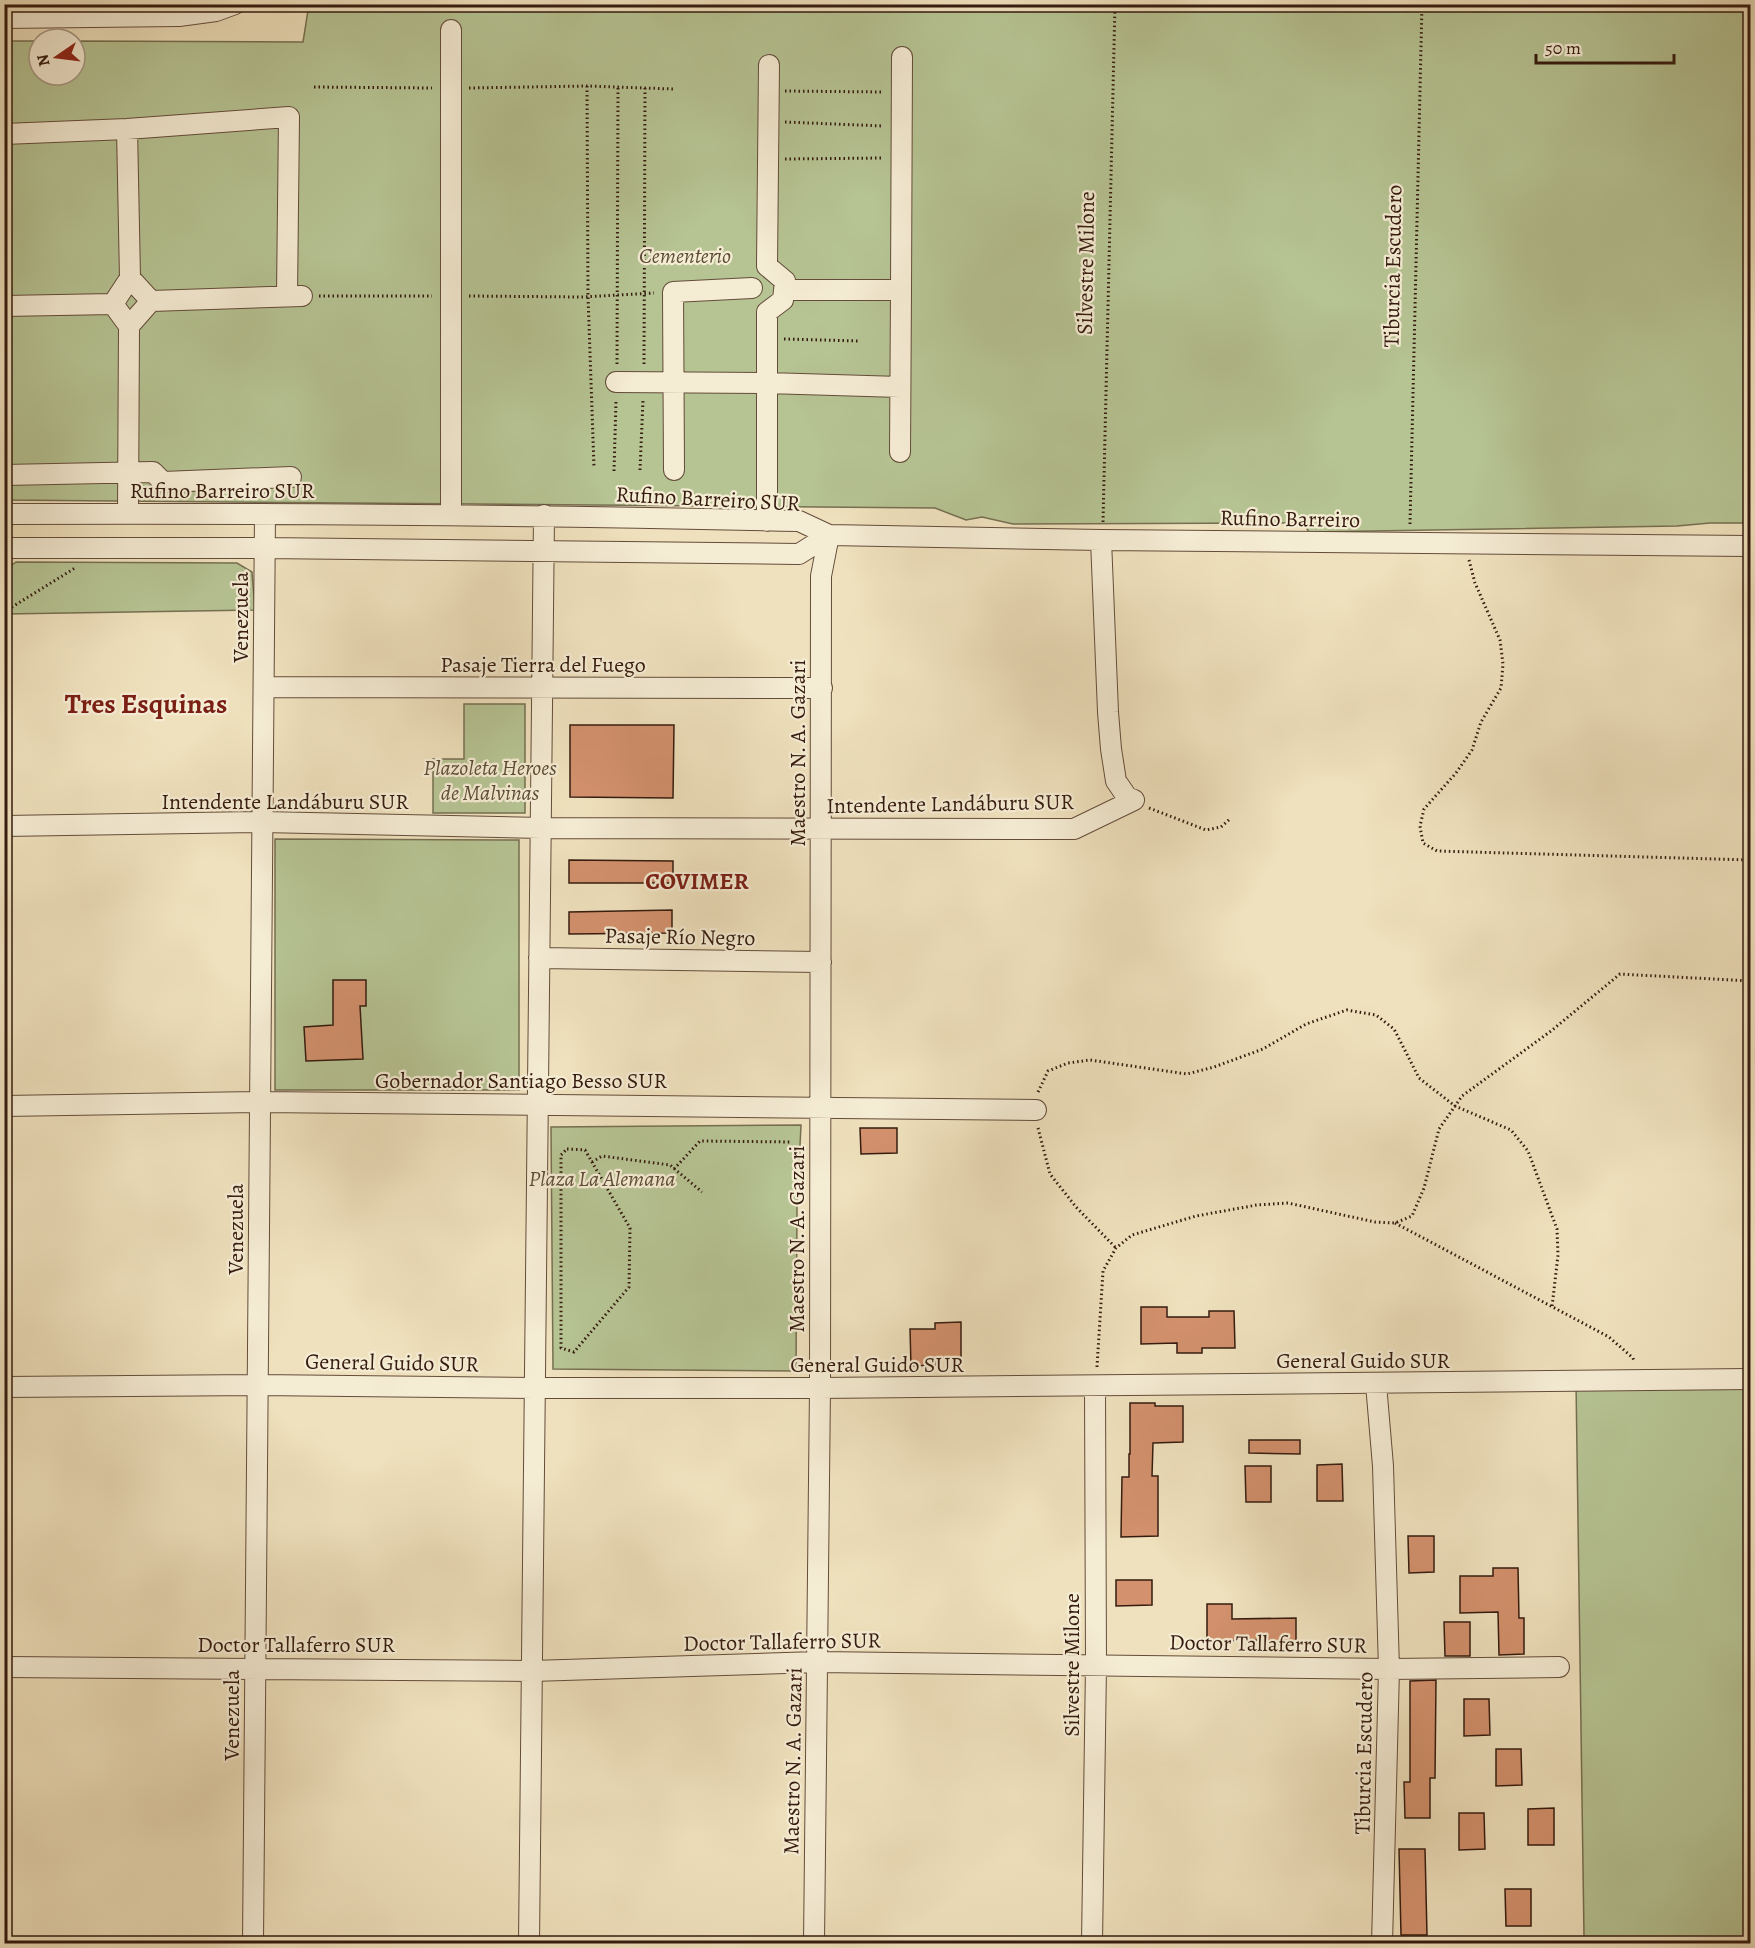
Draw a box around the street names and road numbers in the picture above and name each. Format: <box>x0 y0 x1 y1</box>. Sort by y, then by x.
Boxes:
street label: Tiburcia Escudero <box>1377 184 1409 348</box>
street label: Silvestre Milone <box>1070 191 1102 335</box>
street label: Rufino Barreiro SUR <box>130 476 315 506</box>
street label: Rufino Barreiro SUR <box>615 479 801 519</box>
street label: Rufino Barreiro <box>1220 503 1360 535</box>
street label: Venezuela <box>226 571 256 664</box>
street label: Pasaje Tierra del Fuego <box>440 650 646 680</box>
street label: Maestro N. A. Gazari <box>783 659 813 847</box>
street label: Intendente Landáburu SUR <box>161 787 409 817</box>
street label: Intendente Landáburu SUR <box>826 787 1075 821</box>
street label: Pasaje Río Negro <box>604 921 756 953</box>
street label: Gobernador Santiago Besso SUR <box>375 1066 668 1096</box>
street label: Maestro N. A. Gazari <box>782 1145 812 1333</box>
street label: Venezuela <box>221 1183 251 1276</box>
street label: General Guido SUR <box>305 1346 480 1380</box>
street label: General Guido SUR <box>1276 1346 1450 1376</box>
street label: General Guido SUR <box>790 1350 964 1380</box>
street label: Silvestre Milone <box>1057 1593 1087 1737</box>
street label: Doctor Tallaferro SUR <box>683 1625 882 1659</box>
street label: Doctor Tallaferro SUR <box>1169 1627 1368 1661</box>
street label: Doctor Tallaferro SUR <box>197 1630 395 1660</box>
street label: Maestro N. A. Gazari <box>776 1667 810 1855</box>
street label: Venezuela <box>217 1669 247 1762</box>
street label: Tiburcia Escudero <box>1348 1671 1380 1835</box>

